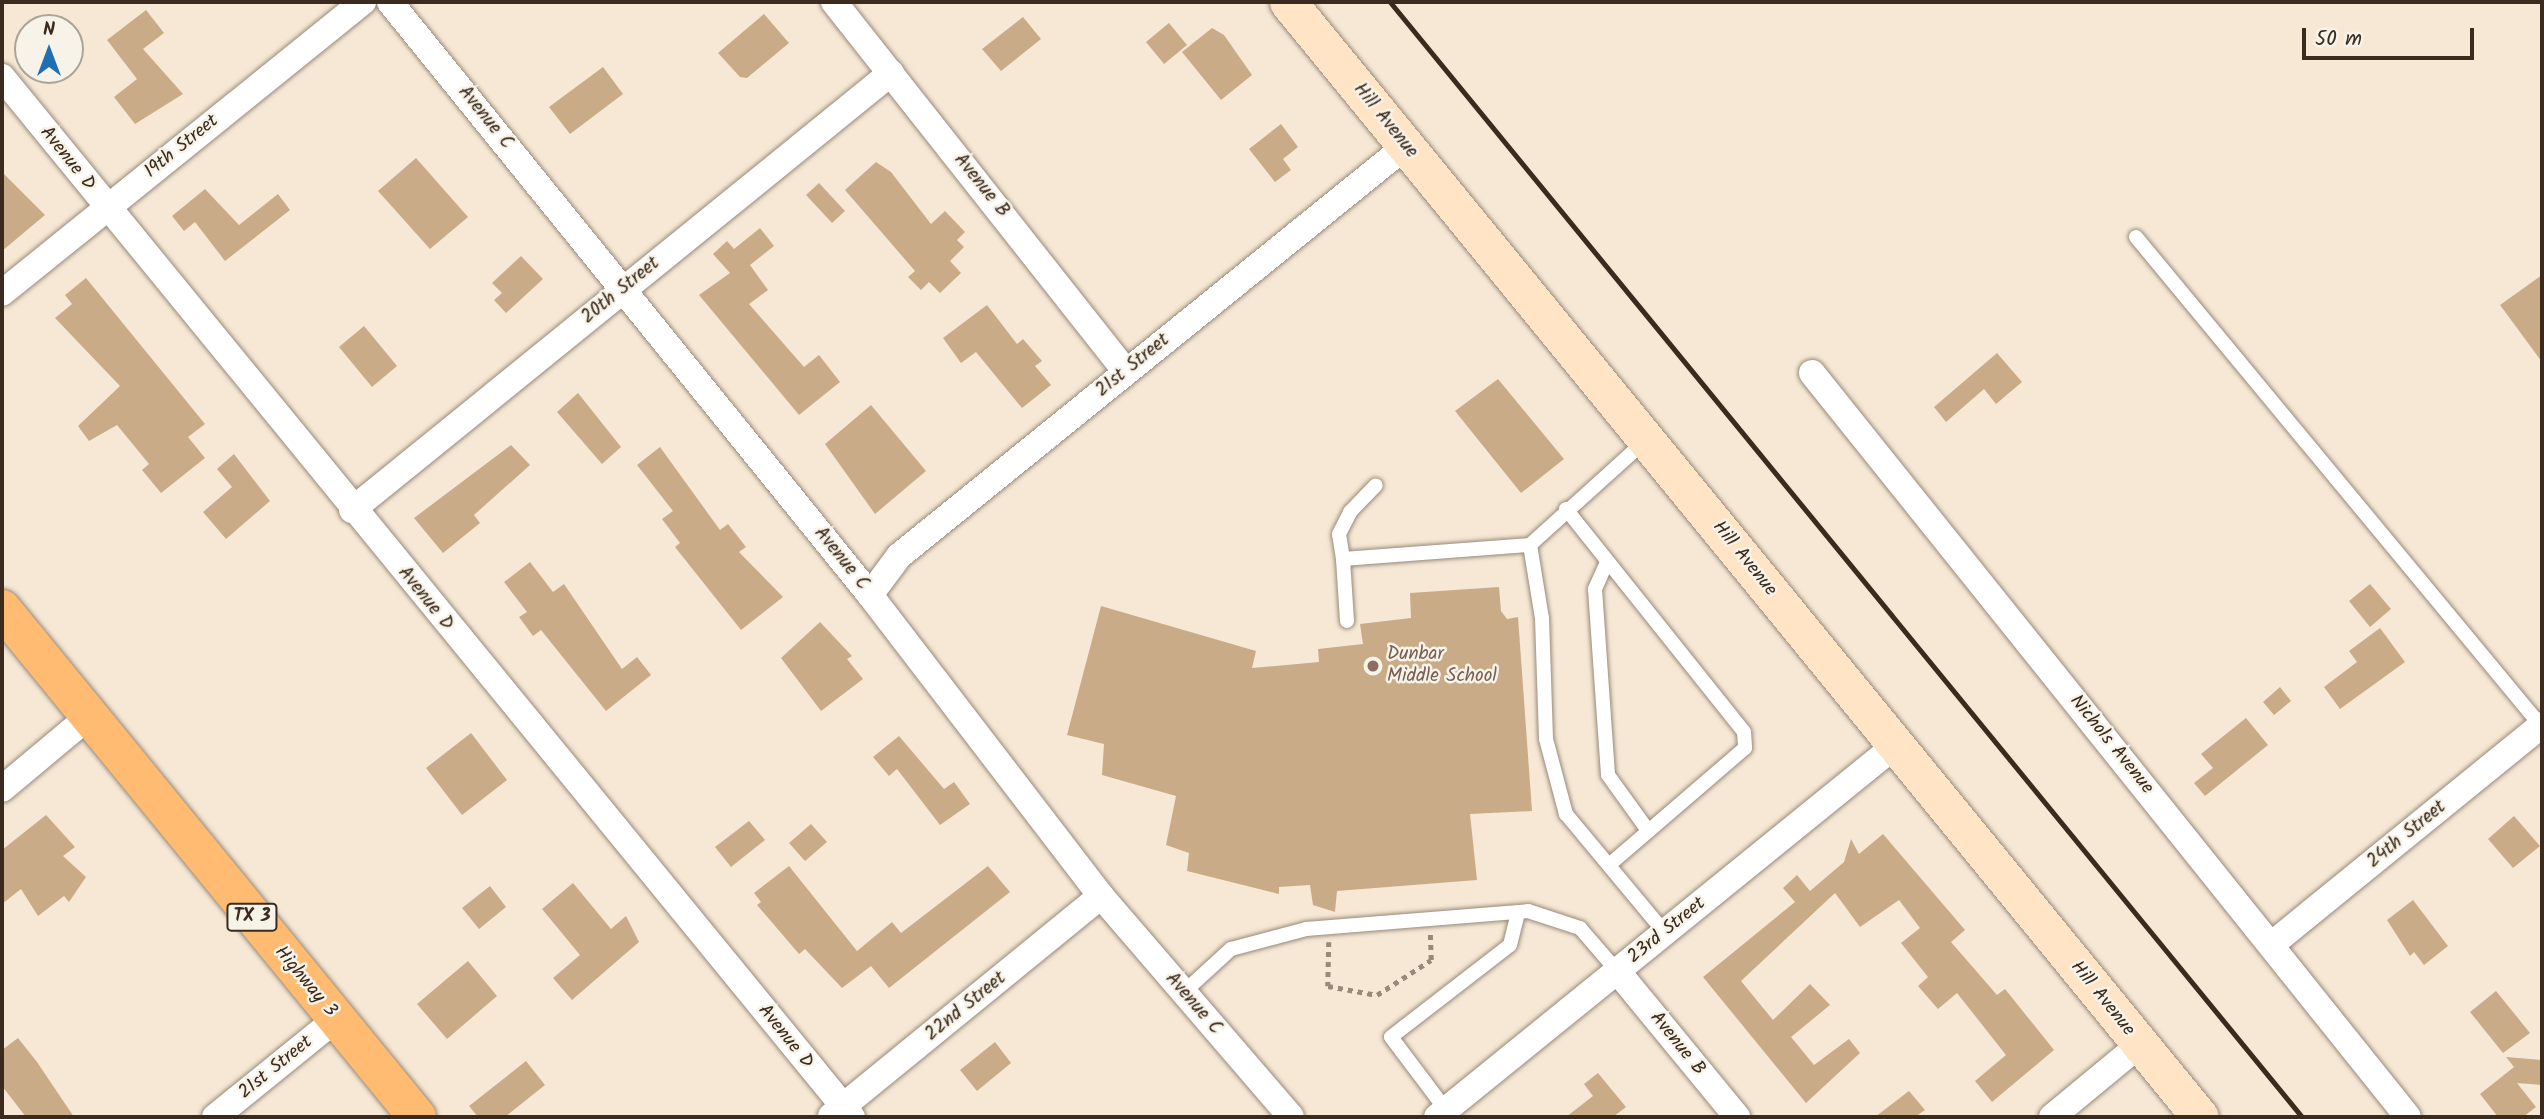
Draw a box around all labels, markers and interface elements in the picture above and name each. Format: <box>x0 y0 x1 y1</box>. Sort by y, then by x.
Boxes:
north arrow <box>14 14 84 84</box>
scale bar <box>2306 14 2478 58</box>
text: N <box>43 15 55 45</box>
text: 50 m <box>2315 23 2362 56</box>
street label: Hill Avenue <box>1348 79 1422 163</box>
street label: Avenue C <box>453 82 517 154</box>
street label: 19th Street <box>140 110 224 184</box>
street label: Avenue D <box>34 122 100 196</box>
street label: Avenue B <box>948 149 1014 223</box>
street label: 20th Street <box>577 253 665 329</box>
street label: 21st Street <box>1092 329 1174 403</box>
street label: Hill Avenue <box>1707 517 1781 601</box>
street label: Avenue C <box>809 523 873 595</box>
street label: Avenue D <box>392 562 458 636</box>
place label: Dunbar Middle School <box>1387 644 1497 688</box>
marker: Dunbar Middle School <box>1365 658 1381 674</box>
street label: Nichols Avenue <box>2064 691 2158 799</box>
street label: 24th Street <box>2363 796 2451 874</box>
street label: 23rd Street <box>1624 893 1710 969</box>
road number: TX 3 <box>226 902 278 932</box>
street label: Highway 3 <box>269 942 341 1022</box>
street label: Hill Avenue <box>2065 957 2139 1041</box>
street label: 22nd Street <box>921 967 1011 1047</box>
street label: Avenue C <box>1160 968 1226 1040</box>
street label: Avenue D <box>752 1000 818 1074</box>
street label: Avenue B <box>1644 1007 1710 1081</box>
street label: 21st Street <box>235 1031 317 1105</box>

